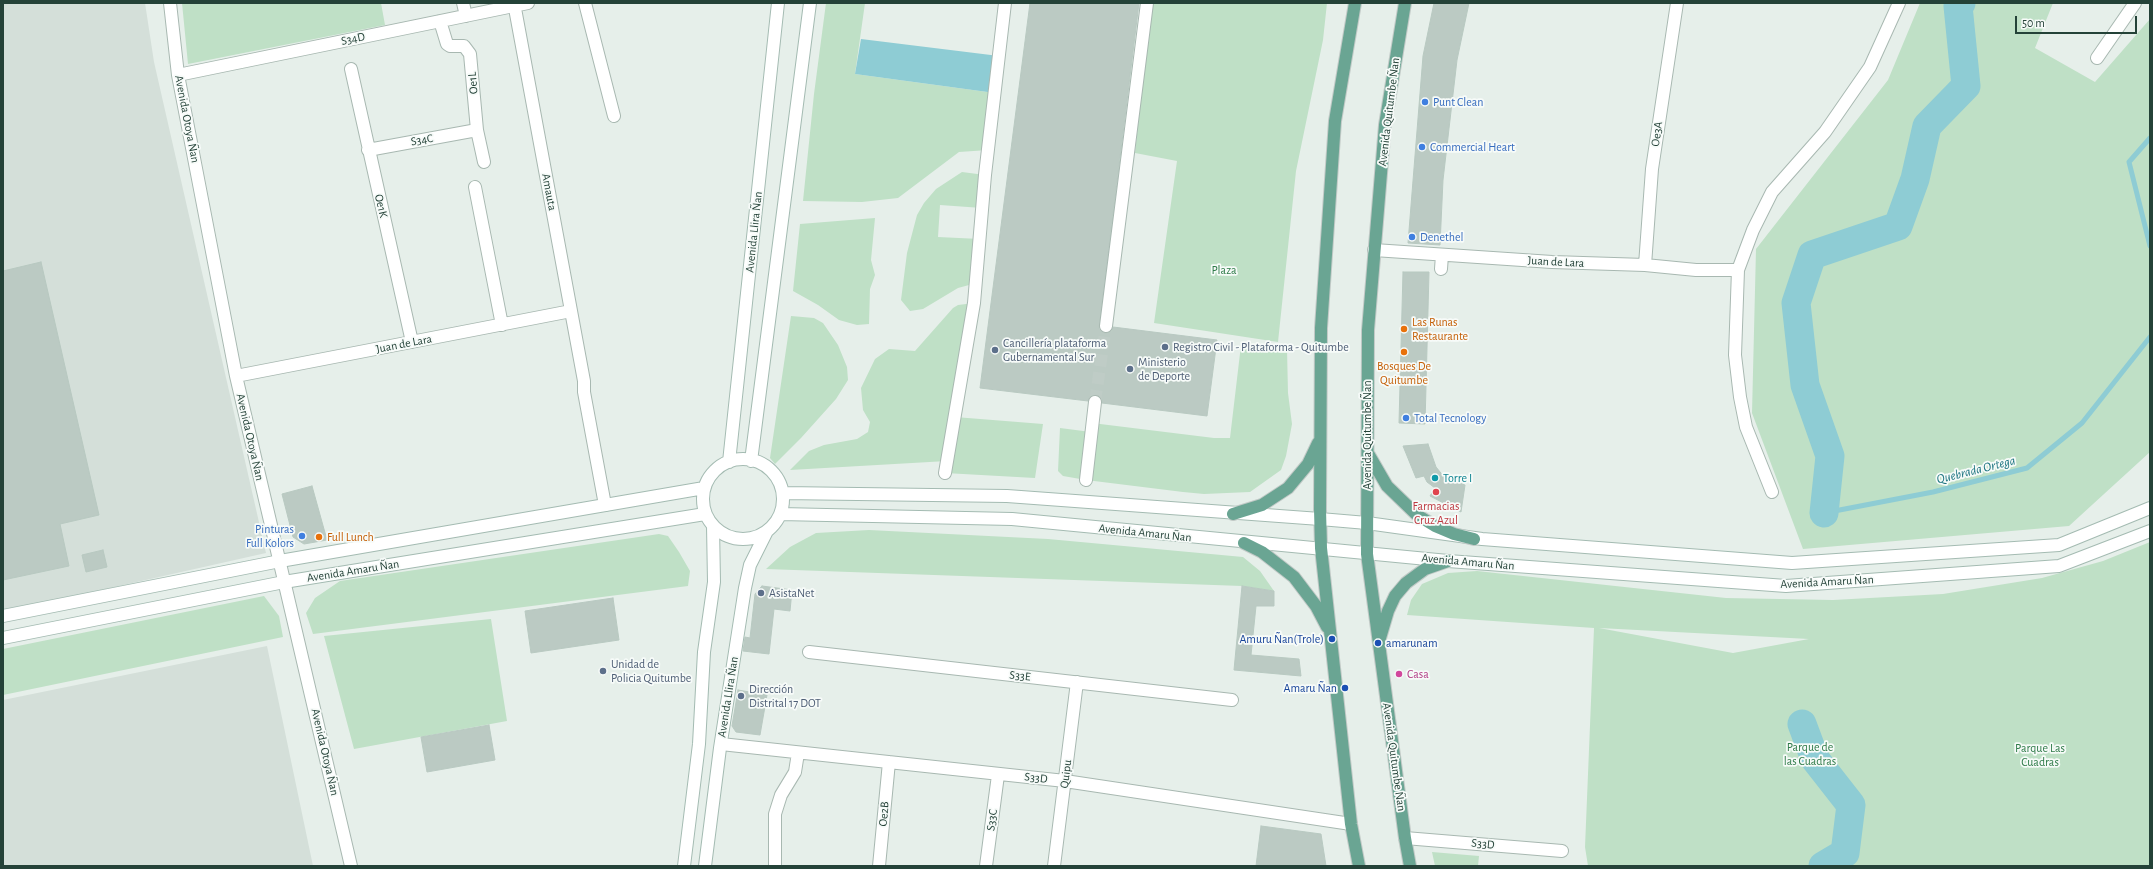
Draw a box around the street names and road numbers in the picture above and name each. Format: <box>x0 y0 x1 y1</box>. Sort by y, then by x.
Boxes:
street label: S34D <box>340 29 366 49</box>
street label: Avenida Quitumbe Ñan <box>1375 57 1403 167</box>
street label: Oe1L <box>465 71 481 95</box>
street label: Avenida Otoya Ñan <box>171 74 203 164</box>
street label: Oe3A <box>1648 121 1666 147</box>
street label: S34C <box>410 131 434 149</box>
street label: Amauta <box>538 172 560 212</box>
street label: Avenida Llira Ñan <box>743 191 765 273</box>
street label: Oe1K <box>371 193 391 219</box>
street label: Juan de Lara <box>1527 253 1585 271</box>
street label: Juan de Lara <box>375 332 433 356</box>
street label: Avenida Quitumbe Ñan <box>1360 380 1374 490</box>
street label: Avenida Otoya Ñan <box>233 392 267 482</box>
street label: Avenida Amaru Ñan <box>1098 521 1192 545</box>
street label: Avenida Amaru Ñan <box>1421 551 1515 573</box>
street label: Avenida Amaru Ñan <box>306 557 400 585</box>
street label: Avenida Amaru Ñan <box>1780 572 1874 592</box>
street label: Avenida Llira Ñan <box>714 656 742 738</box>
street label: S33E <box>1009 668 1031 684</box>
street label: Avenida Quitumbe Ñan <box>1379 702 1409 812</box>
street label: Avenida Otoya Ñan <box>308 707 342 797</box>
street label: Quipu <box>1057 759 1075 789</box>
street label: S33D <box>1024 770 1048 786</box>
street label: Oe2B <box>876 801 892 827</box>
street label: S33C <box>984 808 1000 832</box>
street label: S33D <box>1471 836 1495 852</box>

